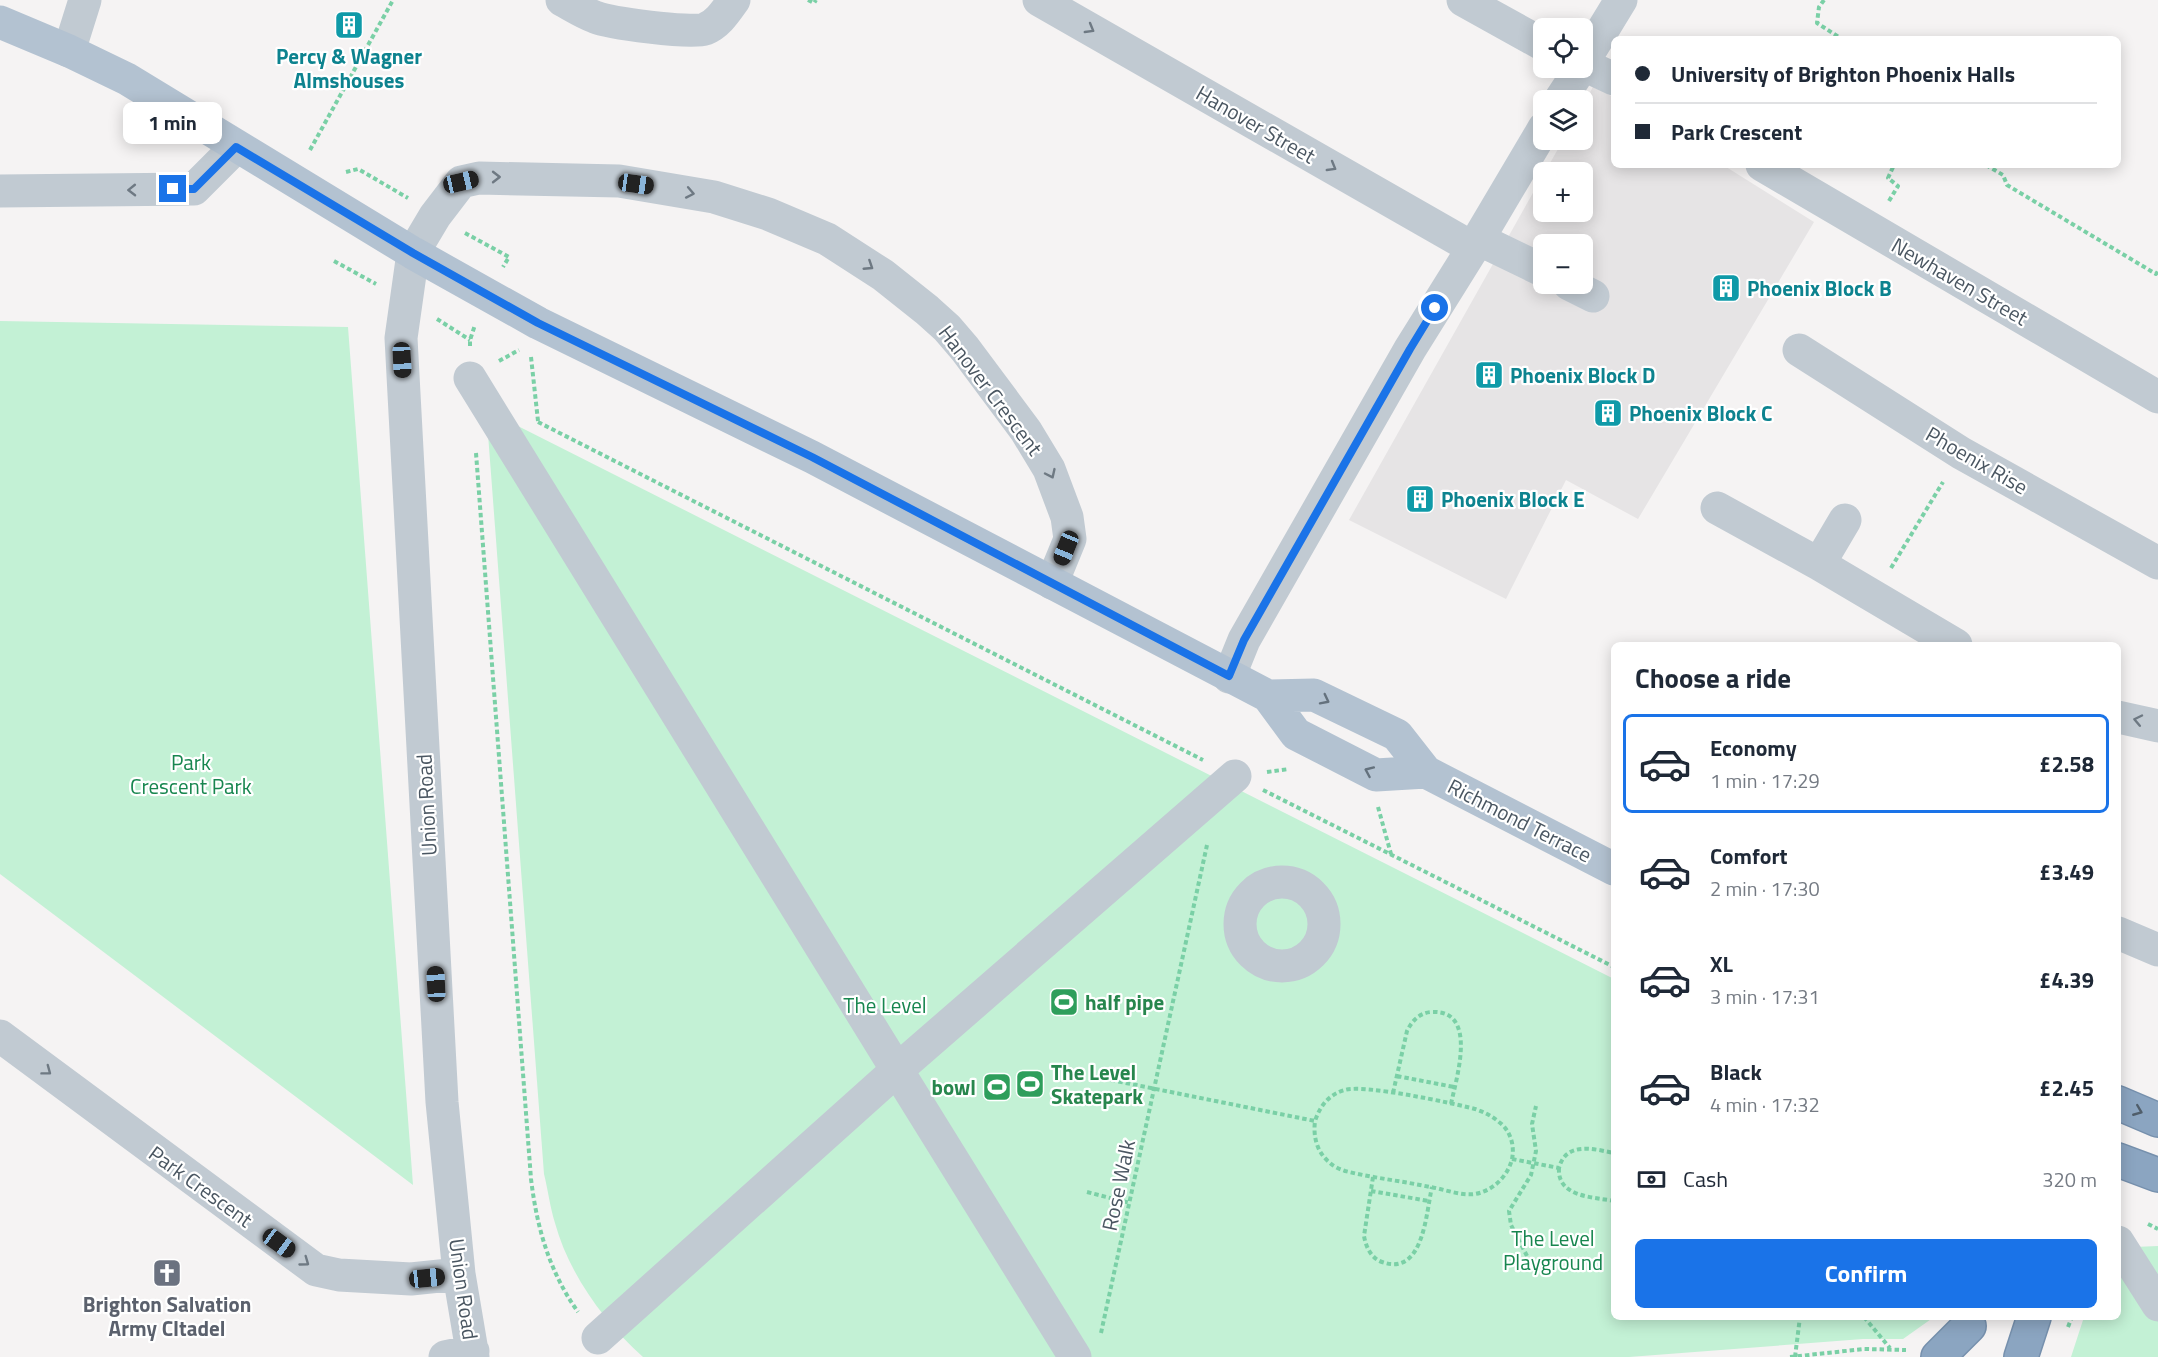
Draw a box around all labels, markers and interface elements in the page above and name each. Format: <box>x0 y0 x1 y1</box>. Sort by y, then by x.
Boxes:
building icon: Percy & Wagner Almshouses <box>333 9 365 41</box>
map controls <box>1533 18 1593 294</box>
button: locate <box>1533 18 1593 78</box>
one-way arrow <box>1084 22 1094 33</box>
place label: Percy & Wagner Almshouses <box>276 40 422 96</box>
text: University of Brighton Phoenix Halls <box>1671 57 2015 91</box>
street label: Hanover Street <box>1190 77 1322 172</box>
button: layers <box>1533 90 1593 150</box>
callout: 1 min <box>124 102 222 144</box>
text: 1 min <box>148 107 197 138</box>
text: Park Crescent <box>1671 115 1802 149</box>
one-way arrow <box>1326 160 1336 171</box>
button: + <box>1533 162 1593 222</box>
car <box>441 169 481 195</box>
one-way arrow <box>492 171 501 183</box>
car <box>617 173 655 195</box>
route end <box>159 175 186 202</box>
one-way arrow <box>127 183 136 196</box>
one-way arrow <box>685 186 695 199</box>
street label: Newhaven Street <box>1886 229 2035 333</box>
button: − <box>1533 234 1593 294</box>
one-way arrow <box>863 259 873 271</box>
building icon: Phoenix Block B <box>1710 272 1742 304</box>
place label: Phoenix Block B <box>1747 272 1892 304</box>
route start <box>1421 294 1448 321</box>
street label: Hanover Crescent <box>931 318 1051 463</box>
car <box>392 342 412 378</box>
building icon: Phoenix Block D <box>1473 359 1505 391</box>
place label: Phoenix Block D <box>1510 359 1655 391</box>
building icon: Phoenix Block C <box>1592 397 1624 429</box>
place label: Phoenix Block C <box>1629 397 1772 429</box>
street label: Phoenix Rise <box>1920 418 2034 502</box>
one-way arrow <box>1043 468 1055 479</box>
building icon: Phoenix Block E <box>1404 483 1436 515</box>
place label: Phoenix Block E <box>1441 483 1585 515</box>
car <box>1051 528 1081 568</box>
text: Choose a ride <box>1635 657 1791 698</box>
one-way arrow <box>1319 693 1330 705</box>
one-way arrow <box>2134 714 2144 727</box>
text: Economy <box>1710 731 1797 765</box>
icon: car <box>1638 737 1692 791</box>
park label: Park Crescent Park <box>130 746 252 802</box>
text: £2.58 <box>2039 747 2094 781</box>
street label: Union Road <box>407 753 445 857</box>
text: 1 min · 17:29 <box>1710 765 1820 796</box>
one-way arrow <box>1364 766 1375 778</box>
street label: Richmond Terrace <box>1442 770 1598 870</box>
text: Comfort <box>1710 839 1788 873</box>
icon: car <box>1638 845 1692 899</box>
text: £3.49 <box>2039 855 2094 889</box>
text: 2 min · 17:30 <box>1710 873 1820 904</box>
text: XL <box>1710 947 1733 981</box>
icon: car <box>1638 953 1692 1007</box>
text: £4.39 <box>2039 963 2094 997</box>
car <box>426 966 446 1002</box>
text: 3 min · 17:31 <box>1710 981 1820 1012</box>
sports icon: half pipe <box>1048 986 1080 1018</box>
place label: half pipe <box>1085 986 1164 1018</box>
park label: The Level <box>843 989 927 1021</box>
text: Black <box>1710 1055 1762 1089</box>
place label: The Level Skatepark <box>1051 1056 1143 1112</box>
icon: car <box>1638 1061 1692 1115</box>
one-way arrow <box>40 1064 51 1075</box>
sports icon: The Level Skatepark <box>1014 1068 1046 1100</box>
place label: bowl <box>932 1071 976 1103</box>
sports icon: bowl <box>981 1071 1013 1103</box>
text: £2.45 <box>2039 1071 2094 1105</box>
text: 4 min · 17:32 <box>1710 1089 1820 1120</box>
one-way arrow <box>2132 1104 2143 1116</box>
street label: Rose Walk <box>1093 1136 1143 1234</box>
street label: Park Crescent <box>142 1137 260 1235</box>
text: Cash <box>1683 1162 1728 1196</box>
icon: cash <box>1635 1163 1668 1196</box>
text: 320 m <box>2042 1164 2097 1195</box>
park label: The Level Playground <box>1503 1222 1603 1278</box>
car <box>259 1225 299 1261</box>
street label: Union Road <box>441 1236 487 1342</box>
button: Confirm <box>1635 1239 2097 1308</box>
one-way arrow <box>298 1255 309 1266</box>
church icon: Brighton Salvation Army CItadel <box>151 1257 183 1289</box>
car <box>408 1267 446 1289</box>
place label: Brighton Salvation Army CItadel <box>83 1288 251 1344</box>

